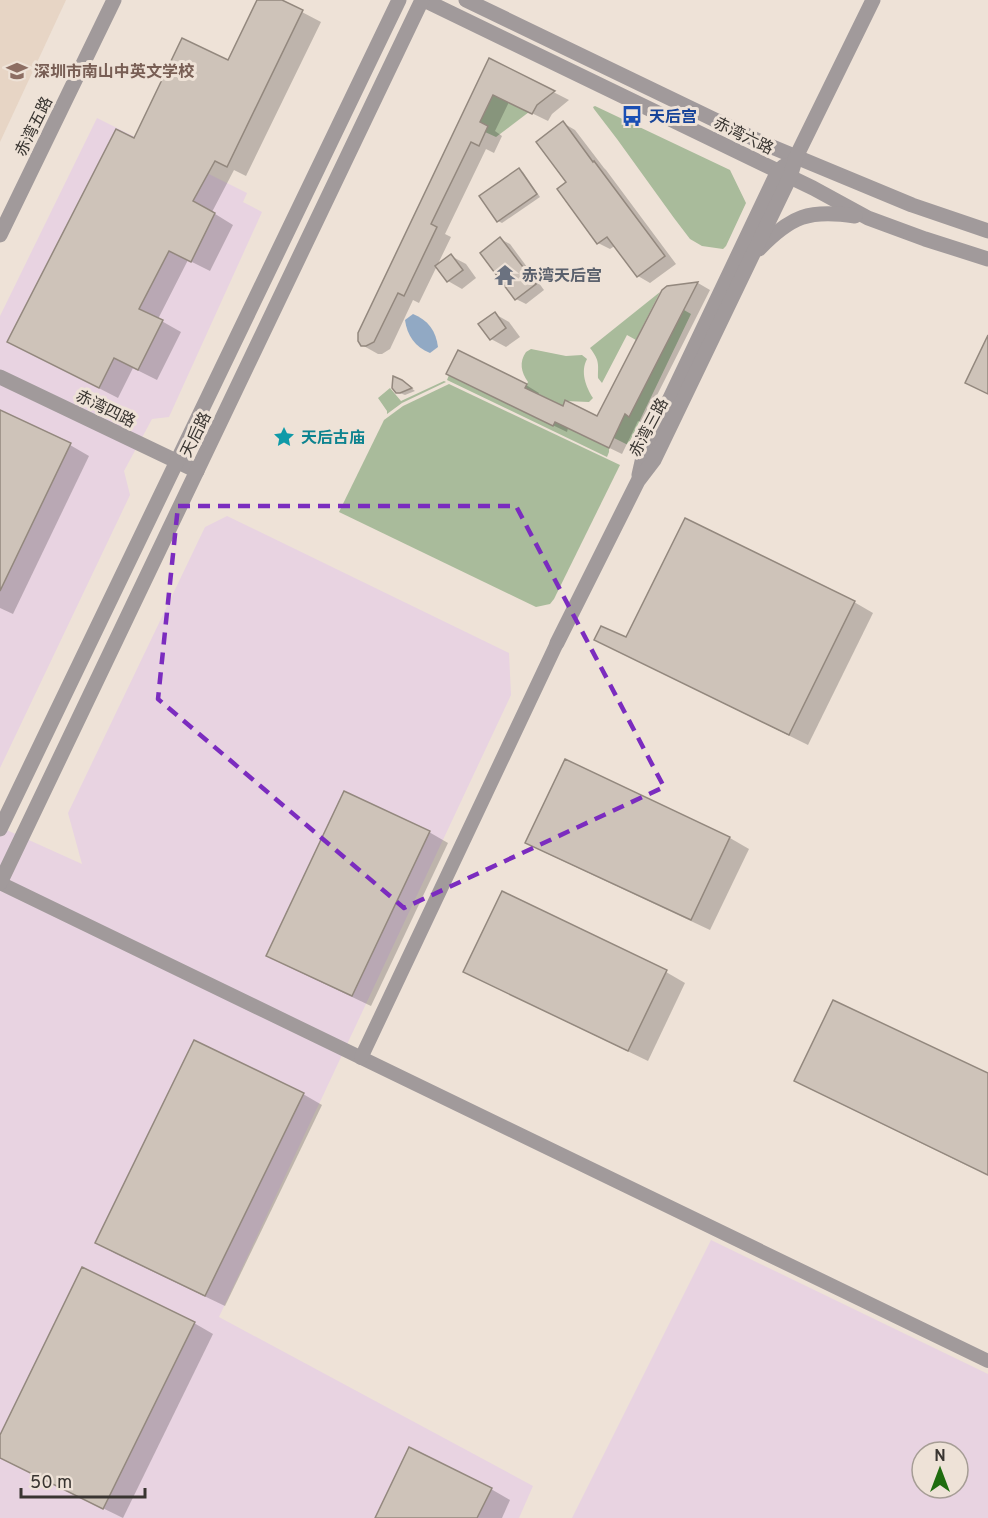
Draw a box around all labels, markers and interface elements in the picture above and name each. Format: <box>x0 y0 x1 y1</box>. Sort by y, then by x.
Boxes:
school or university icon: 深圳市南山中英文学校 <box>5 59 29 83</box>
place label: 深圳市南山中英文学校 <box>34 62 195 83</box>
street label: 赤湾五路 <box>12 94 58 160</box>
bus stop icon: 天后宫 <box>620 104 644 128</box>
place label: 天后宫 <box>649 108 697 128</box>
street label: 赤湾六路 <box>710 114 776 160</box>
temple icon: 赤湾天后宫 <box>493 263 517 287</box>
place label: 赤湾天后宫 <box>522 266 602 287</box>
street label: 赤湾四路 <box>72 387 138 433</box>
street label: 赤湾三路 <box>626 395 674 461</box>
street label: 天后路 <box>177 409 216 461</box>
place icon: 天后古庙 <box>272 425 296 449</box>
place label: 天后古庙 <box>301 429 365 449</box>
north arrow <box>910 1440 970 1500</box>
text: N <box>934 1447 946 1467</box>
scale bar <box>21 1461 146 1499</box>
text: 50 m <box>30 1472 72 1495</box>

